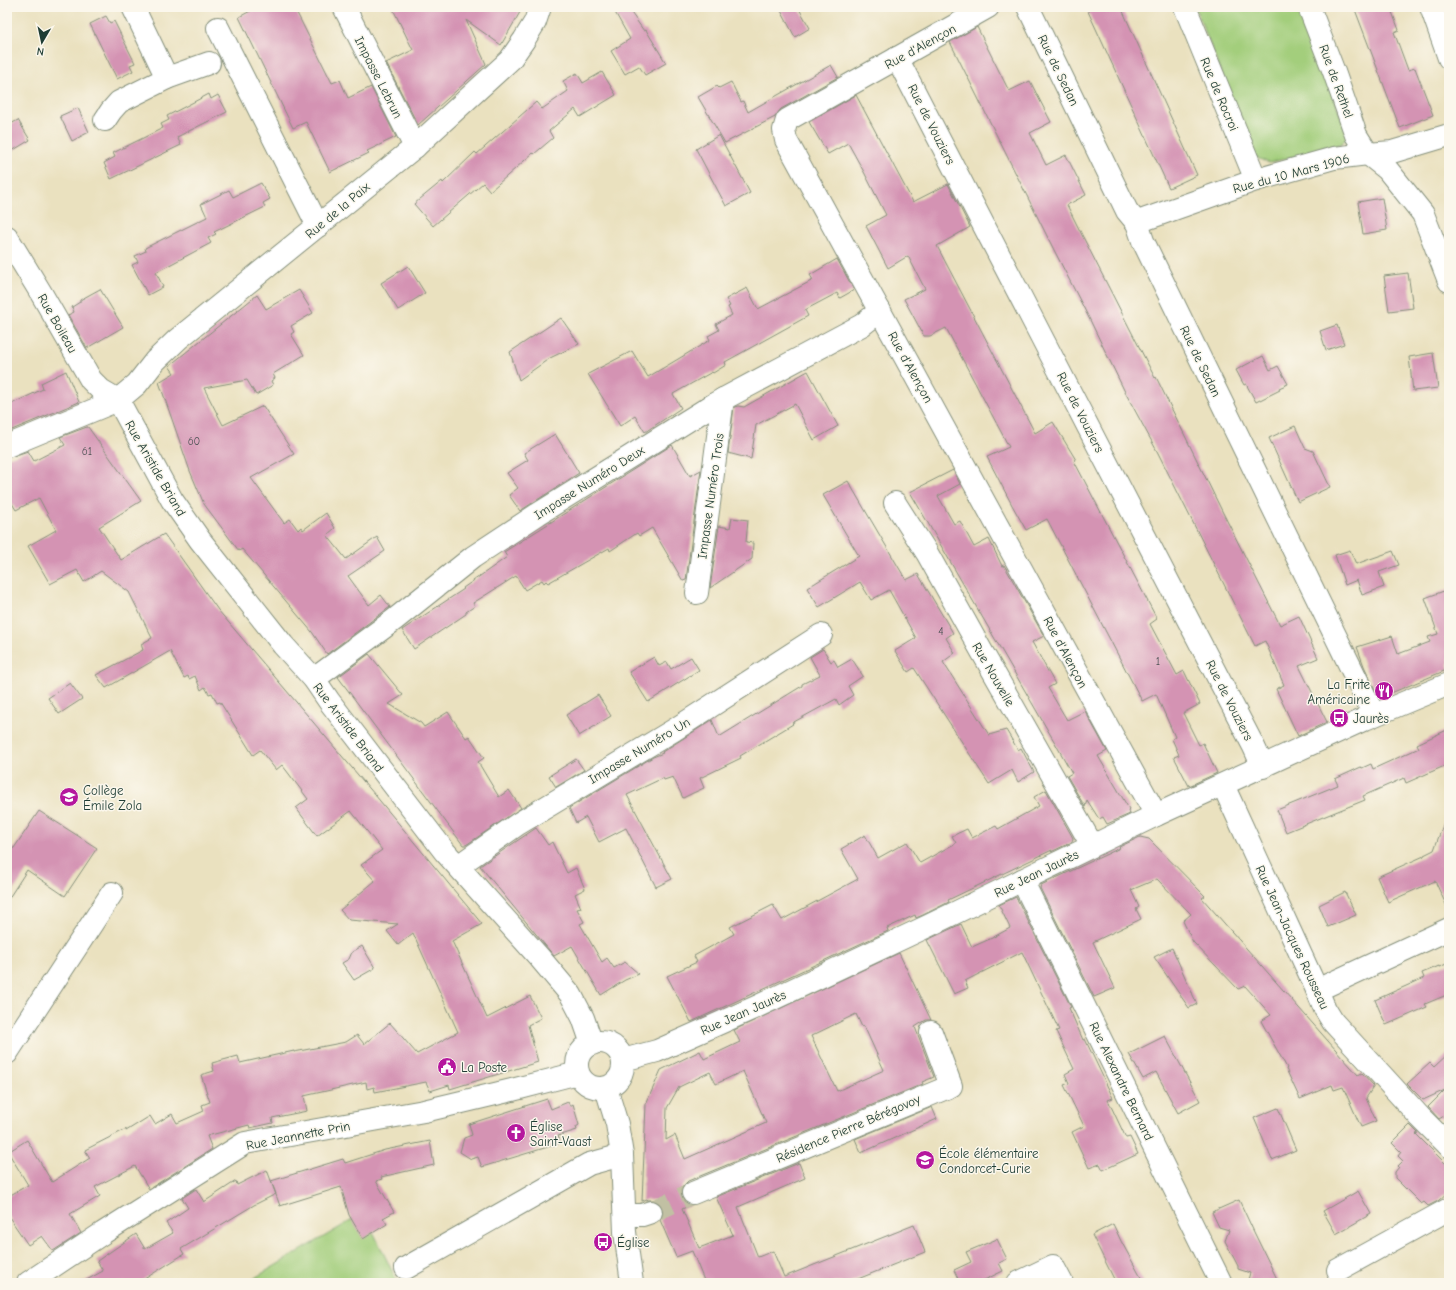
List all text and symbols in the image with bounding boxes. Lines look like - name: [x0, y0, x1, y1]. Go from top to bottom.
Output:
- street label: Rue d'Alençon: [882, 21, 958, 72]
- north arrow: [22, 22, 62, 62]
- street label: Rue de Sedan: [1035, 32, 1082, 108]
- street label: Impasse Lebrun: [351, 34, 406, 121]
- street label: Rue de Rethel: [1316, 42, 1357, 120]
- text: N: [36, 44, 45, 58]
- street label: Rue de Rocroi: [1197, 55, 1242, 133]
- street label: Rue de Vouziers: [905, 81, 958, 167]
- street label: Rue du 10 Mars 1906: [1231, 151, 1351, 196]
- street label: Rue de la Paix: [302, 179, 373, 242]
- street label: Rue Boileau: [35, 291, 81, 356]
- street label: Rue de Sedan: [1177, 323, 1224, 399]
- street label: Rue d'Alençon: [885, 329, 936, 405]
- street label: Rue de Vouziers: [1054, 369, 1107, 455]
- street label: Rue Aristide Briand: [122, 418, 189, 519]
- street label: Impasse Numéro Trois: [694, 432, 727, 560]
- house number: 60: [188, 435, 200, 448]
- street label: Impasse Numéro Deux: [531, 442, 648, 522]
- house number: 61: [82, 445, 92, 458]
- street label: Rue d'Alençon: [1040, 614, 1091, 691]
- house number: 4: [938, 625, 944, 638]
- street label: Rue Nouvelle: [969, 640, 1018, 709]
- house number: 1: [1156, 655, 1160, 668]
- street label: Rue de Vouziers: [1203, 657, 1256, 743]
- place label: La Frite Américaine: [1307, 677, 1370, 707]
- street label: Rue Aristide Briand: [310, 680, 387, 775]
- restaurant icon: La Frite Américaine: [1373, 680, 1395, 702]
- bus stop icon: Jaurès: [1328, 707, 1350, 729]
- place label: Jaurès: [1353, 711, 1389, 726]
- street label: Impasse Numéro Un: [586, 714, 693, 787]
- place label: Collège Émile Zola: [83, 783, 142, 813]
- school or university icon: Collège Émile Zola: [58, 786, 80, 808]
- street label: Rue Jean Jaurès: [992, 847, 1081, 900]
- street label: Rue Jean-Jacques Rousseau: [1253, 863, 1333, 1012]
- street label: Rue Jean Jaurès: [698, 987, 788, 1038]
- street label: Rue Alexandre Bernard: [1086, 1020, 1157, 1143]
- public building icon: La Poste: [436, 1056, 458, 1078]
- place label: La Poste: [461, 1060, 508, 1075]
- street label: Résidence Pierre Bérégovoy: [774, 1091, 923, 1166]
- street label: Rue Jeannette Prin: [245, 1118, 351, 1153]
- place label: Église Saint-Vaast: [530, 1118, 592, 1149]
- church icon: Église Saint-Vaast: [505, 1122, 527, 1144]
- place label: École élémentaire Condorcet-Curie: [939, 1145, 1039, 1176]
- school or university icon: École élémentaire Condorcet-Curie: [914, 1149, 936, 1171]
- bus stop icon: Église: [592, 1231, 614, 1253]
- place label: Église: [617, 1234, 650, 1250]

